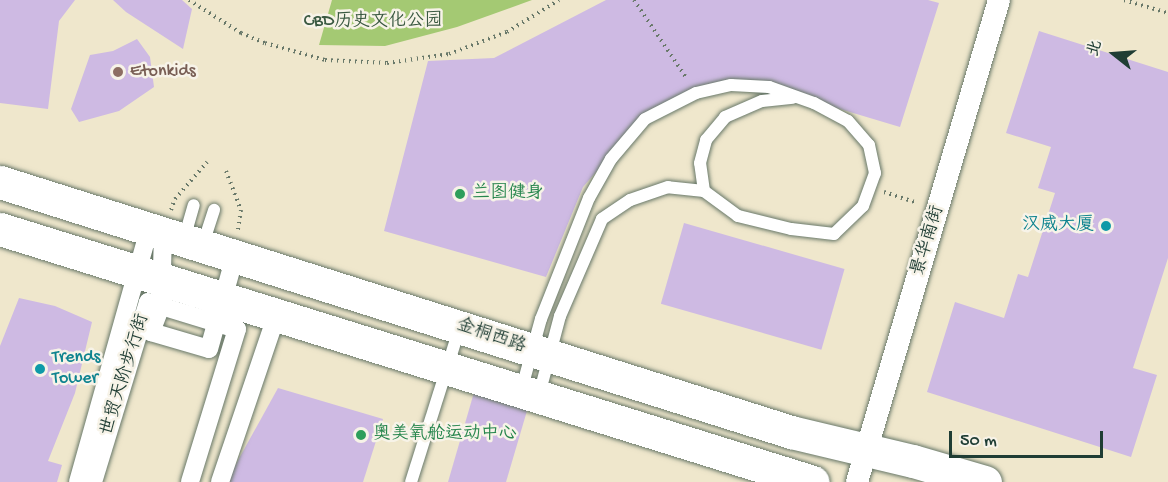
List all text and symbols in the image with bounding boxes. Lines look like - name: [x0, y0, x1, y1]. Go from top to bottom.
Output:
- park label: CBD历史文化公园: [304, 11, 442, 33]
- north arrow: [1084, 24, 1144, 84]
- text: 北: [1085, 38, 1108, 59]
- place label: Etonkids: [130, 61, 196, 83]
- marker: Etonkids: [111, 65, 125, 79]
- place label: 兰图健身: [472, 183, 544, 205]
- marker: 兰图健身: [453, 187, 467, 201]
- street label: 景华南街: [908, 203, 950, 279]
- place label: 汉威大厦: [1022, 215, 1094, 237]
- marker: 汉威大厦: [1099, 219, 1113, 233]
- street label: 世贸天阶步行街: [97, 312, 155, 438]
- street label: 金桐西路: [453, 315, 529, 359]
- place label: Trends Tower: [52, 348, 100, 391]
- marker: Trends Tower: [33, 362, 47, 376]
- scale bar: [952, 419, 1106, 457]
- place label: 奥美氧舱运动中心: [373, 424, 517, 446]
- marker: 奥美氧舱运动中心: [354, 428, 368, 442]
- text: 50 m: [960, 431, 997, 452]

